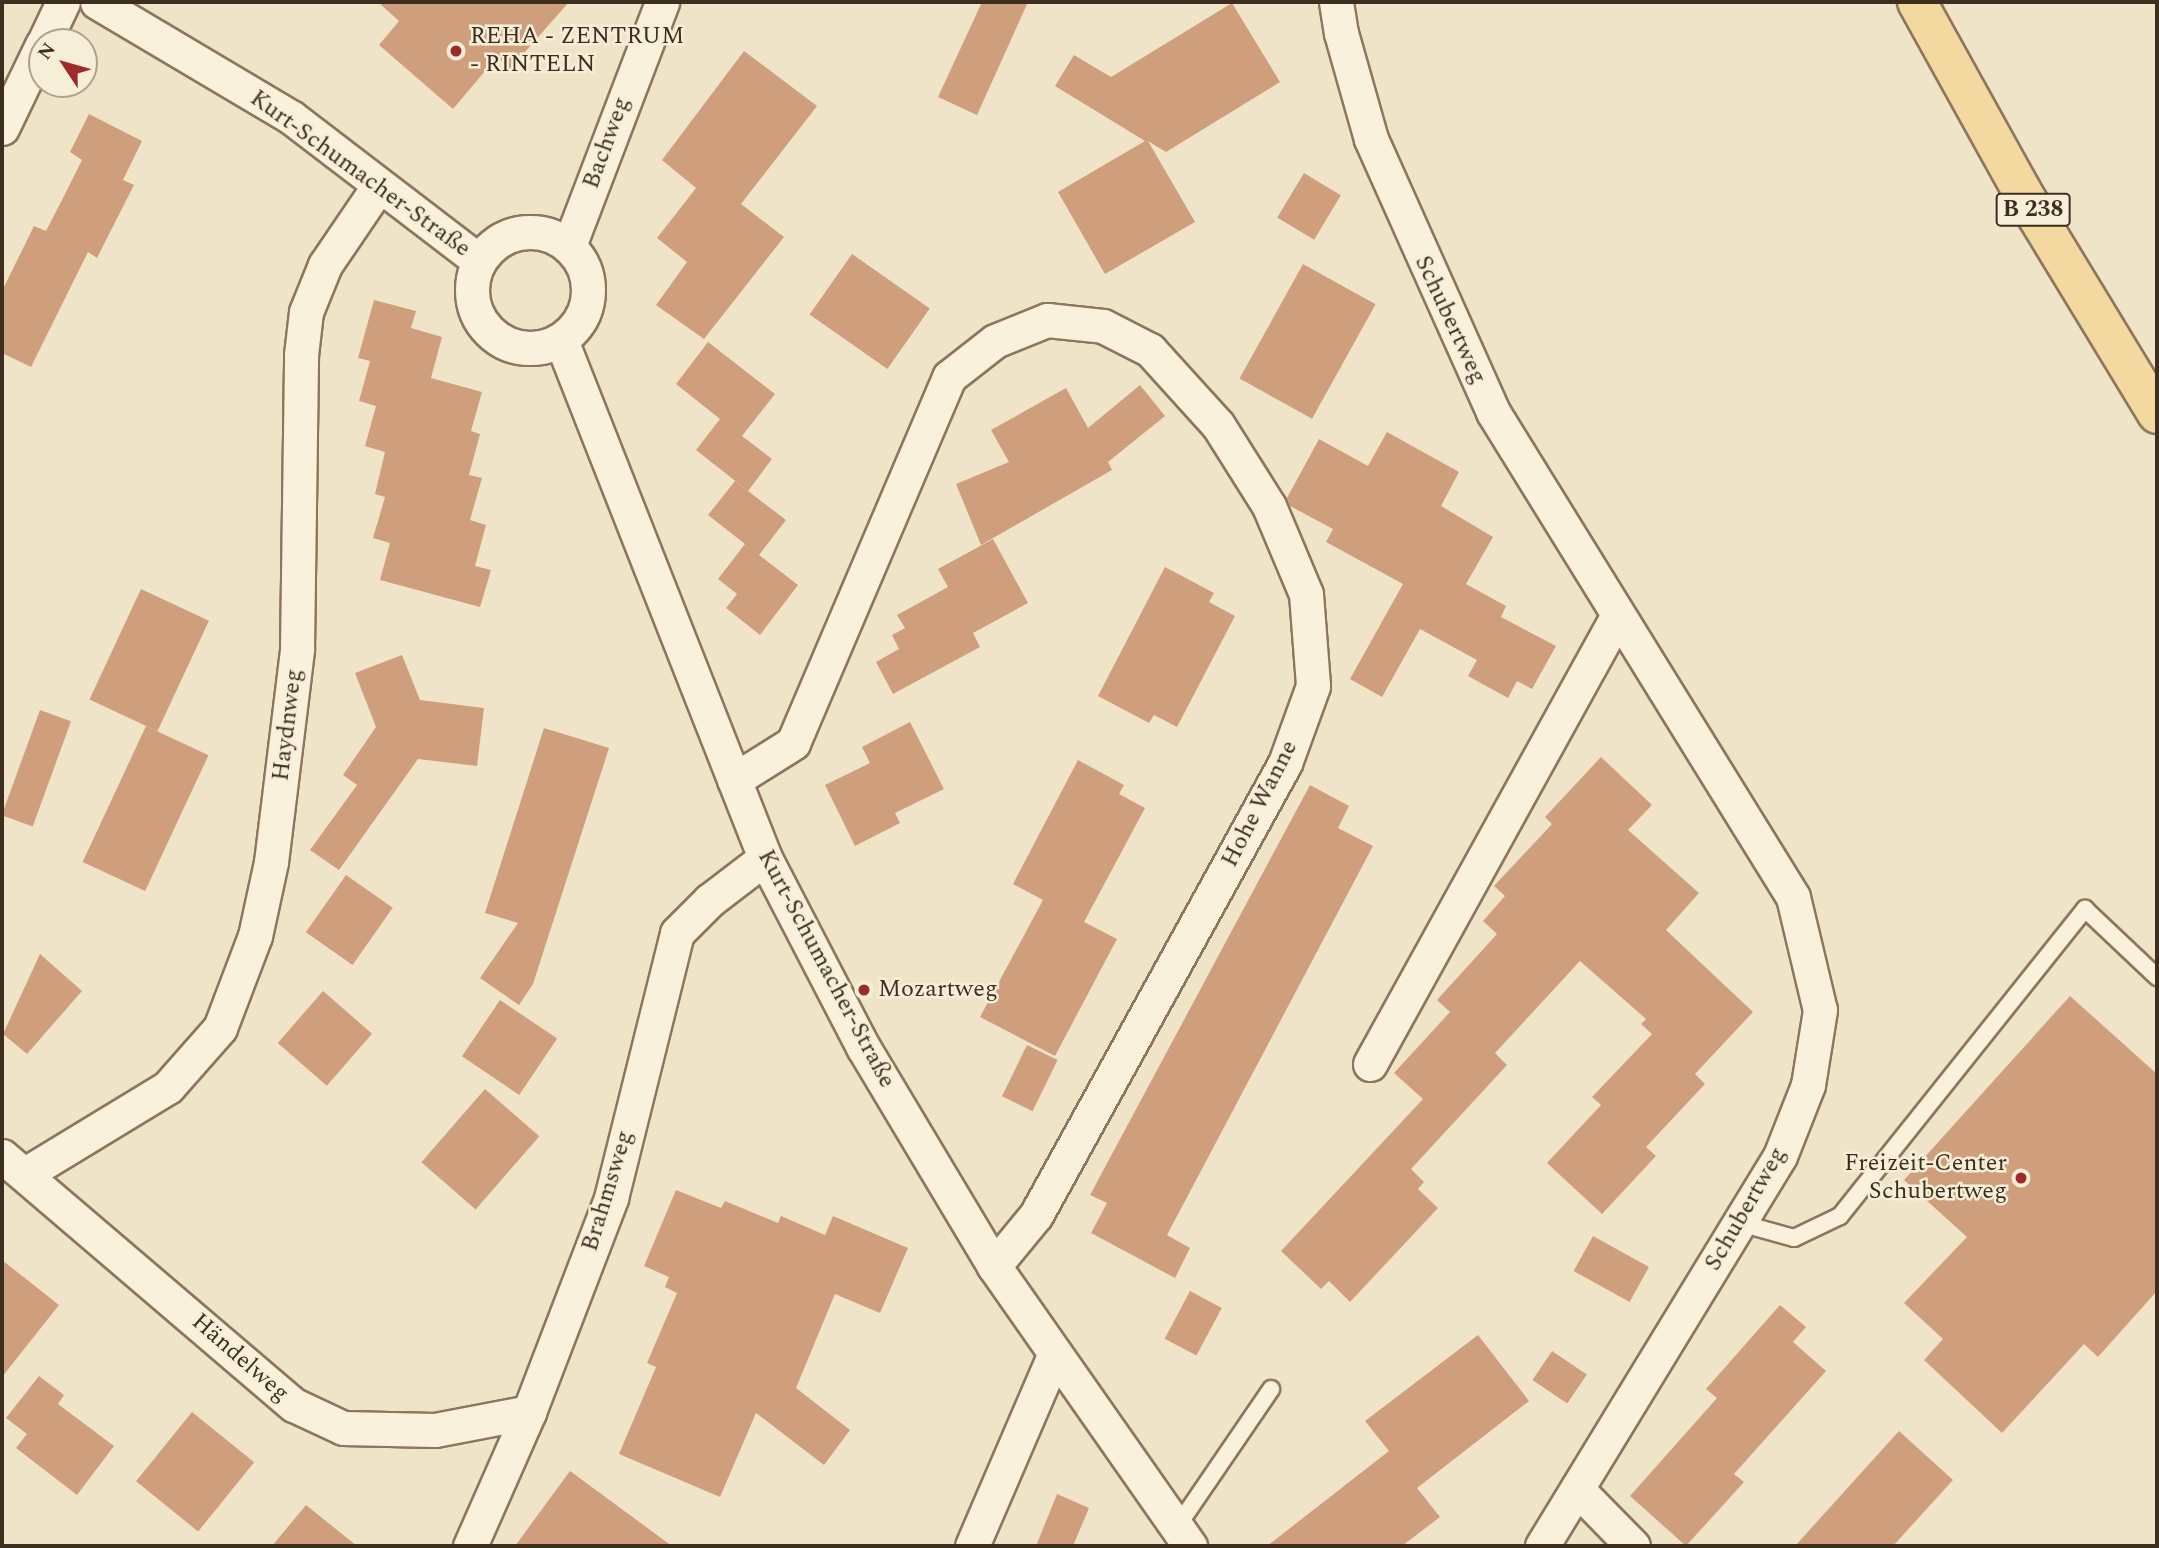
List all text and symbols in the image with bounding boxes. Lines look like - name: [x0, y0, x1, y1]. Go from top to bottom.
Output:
- place label: REHA - ZENTRUM - RINTELN: [470, 23, 684, 79]
- north arrow: [28, 28, 98, 98]
- text: N: [31, 37, 64, 66]
- marker: REHA - ZENTRUM - RINTELN: [448, 43, 464, 59]
- street label: Kurt-Schumacher-Straße: [244, 84, 476, 264]
- street label: Bachweg: [577, 93, 637, 193]
- road number: B 238: [1994, 190, 2072, 230]
- street label: Schubertweg: [1408, 251, 1492, 389]
- street label: Haydnweg: [267, 667, 309, 783]
- street label: Hohe Wanne: [1216, 736, 1304, 872]
- street label: Kurt-Schumacher-Straße: [751, 845, 901, 1093]
- place label: Mozartweg: [878, 976, 998, 1004]
- marker: Mozartweg: [856, 982, 872, 998]
- street label: Brahmsweg: [576, 1127, 640, 1255]
- street label: Schubertweg: [1699, 1142, 1793, 1276]
- place label: Freizeit-Center Schubertweg: [1844, 1150, 2007, 1206]
- marker: Freizeit-Center Schubertweg: [2013, 1170, 2029, 1186]
- street label: Händelweg: [185, 1308, 295, 1408]

